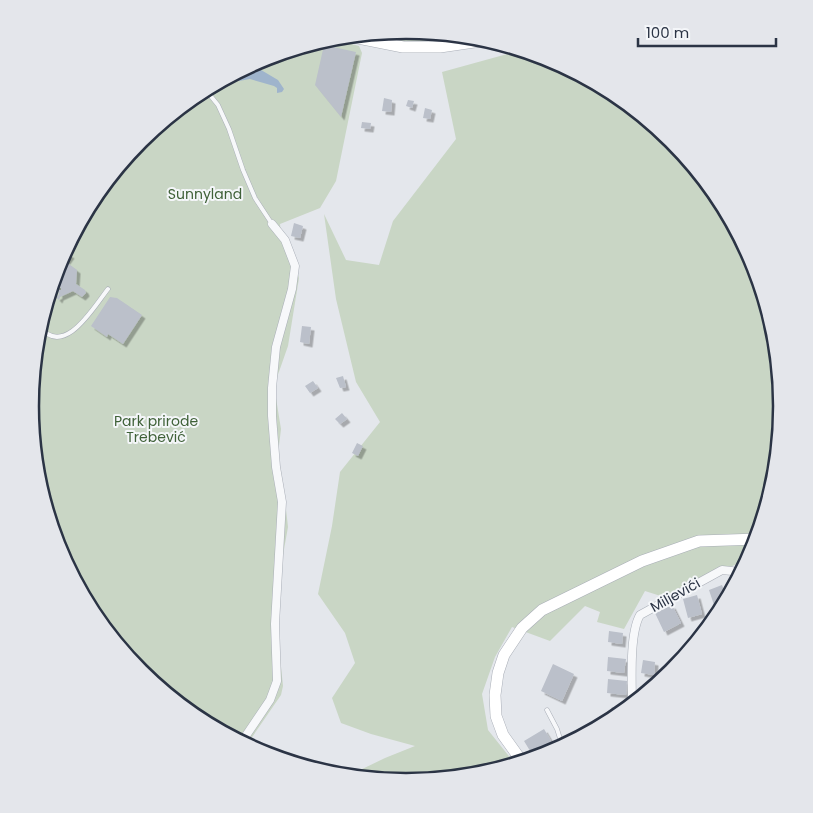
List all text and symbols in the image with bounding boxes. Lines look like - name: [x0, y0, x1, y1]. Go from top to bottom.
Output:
- scale bar: [638, 15, 776, 47]
- text: 100 m: [646, 22, 689, 43]
- park label: Sunnyland: [168, 184, 242, 204]
- park label: Park prirode Trebević: [114, 411, 198, 447]
- street label: Miljevići: [646, 573, 704, 617]

